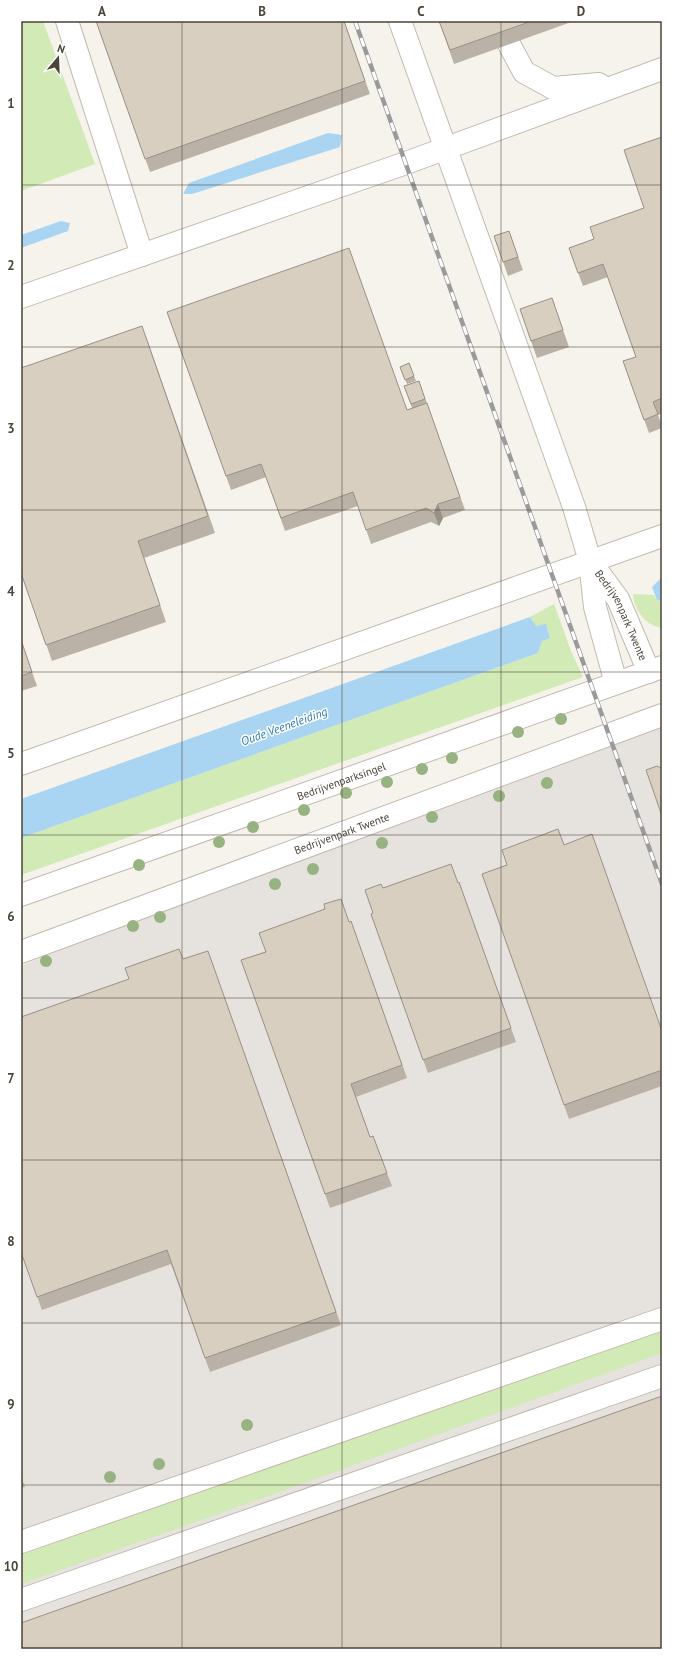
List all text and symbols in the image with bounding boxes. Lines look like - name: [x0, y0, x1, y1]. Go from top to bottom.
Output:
- text: A: [98, 3, 106, 20]
- text: B: [258, 3, 266, 20]
- text: C: [417, 3, 425, 20]
- text: D: [577, 3, 585, 20]
- north arrow: [38, 38, 78, 78]
- text: N: [56, 41, 67, 56]
- text: 1: [7, 95, 15, 112]
- text: 2: [7, 257, 15, 274]
- text: 3: [7, 420, 15, 437]
- street label: Bedrijvenpark Twente: [592, 567, 650, 663]
- text: 4: [7, 583, 15, 600]
- water label: Oude Veeneleiding: [239, 703, 329, 749]
- text: 5: [7, 745, 15, 762]
- street label: Bedrijvenparksingel: [295, 759, 388, 803]
- street label: Bedrijvenpark Twente: [292, 809, 392, 857]
- text: 6: [7, 908, 15, 925]
- text: 7: [7, 1070, 15, 1087]
- text: 8: [7, 1233, 15, 1250]
- text: 9: [7, 1396, 15, 1413]
- text: 10: [4, 1558, 18, 1575]

